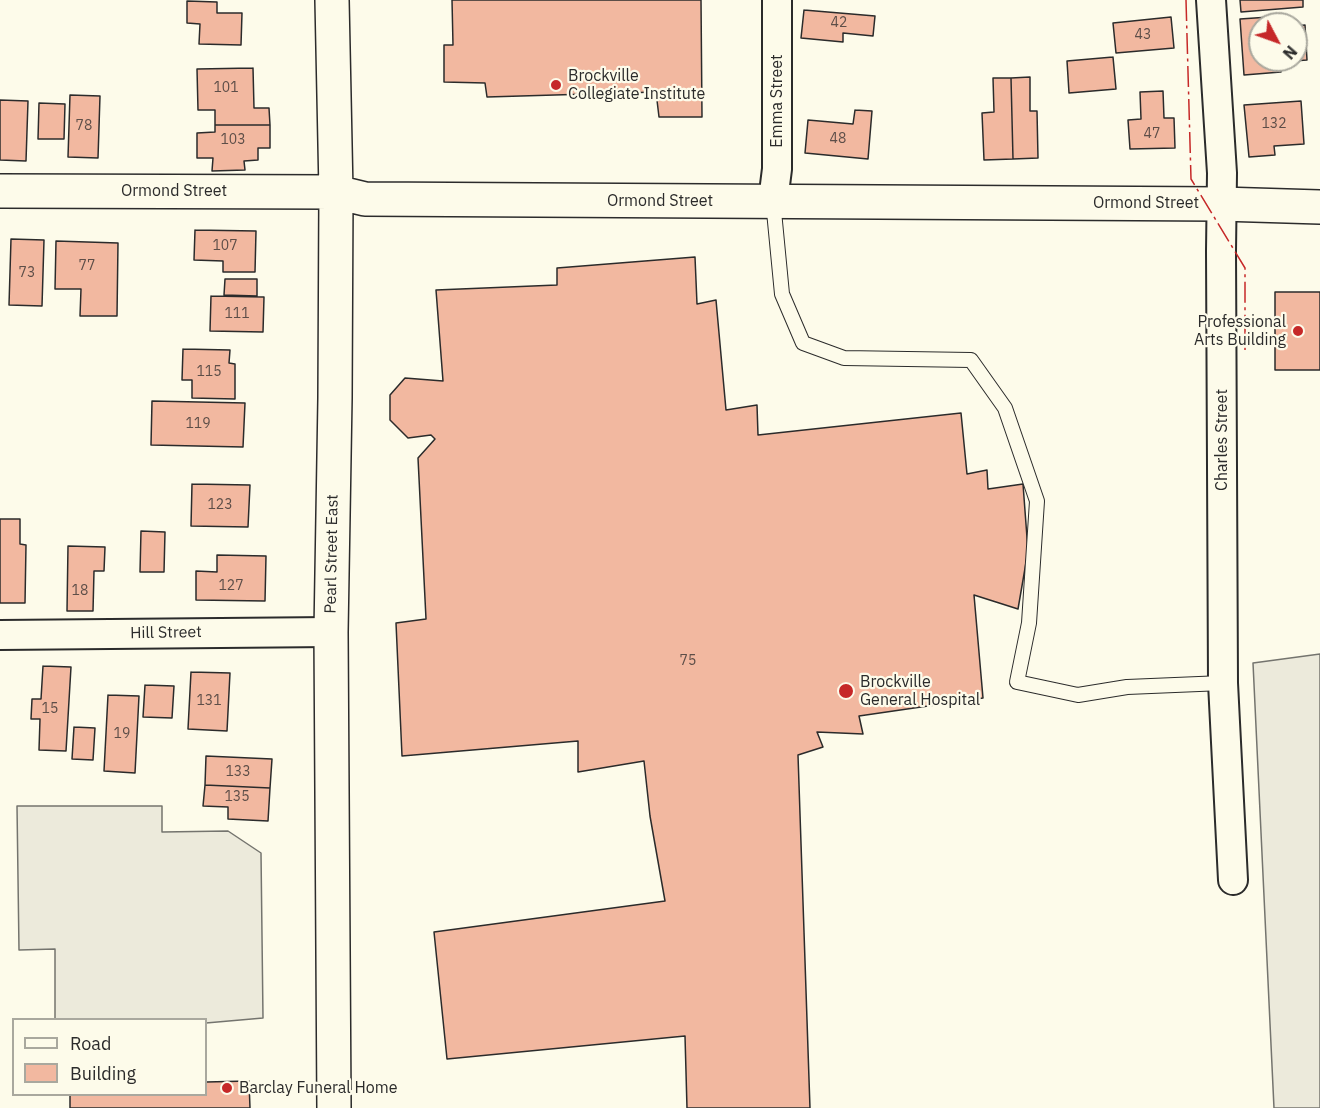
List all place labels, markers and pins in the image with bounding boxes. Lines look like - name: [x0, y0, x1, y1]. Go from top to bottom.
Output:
- place label: Brockville Collegiate Institute: [568, 66, 705, 104]
- marker: Brockville Collegiate Institute: [549, 78, 563, 92]
- place label: Professional Arts Building: [1194, 312, 1286, 350]
- marker: Professional Arts Building: [1291, 324, 1305, 338]
- place label: Brockville General Hospital: [860, 672, 980, 710]
- marker: Brockville General Hospital: [837, 682, 855, 700]
- place label: Barclay Funeral Home: [239, 1078, 397, 1098]
- marker: Barclay Funeral Home: [220, 1081, 234, 1095]

